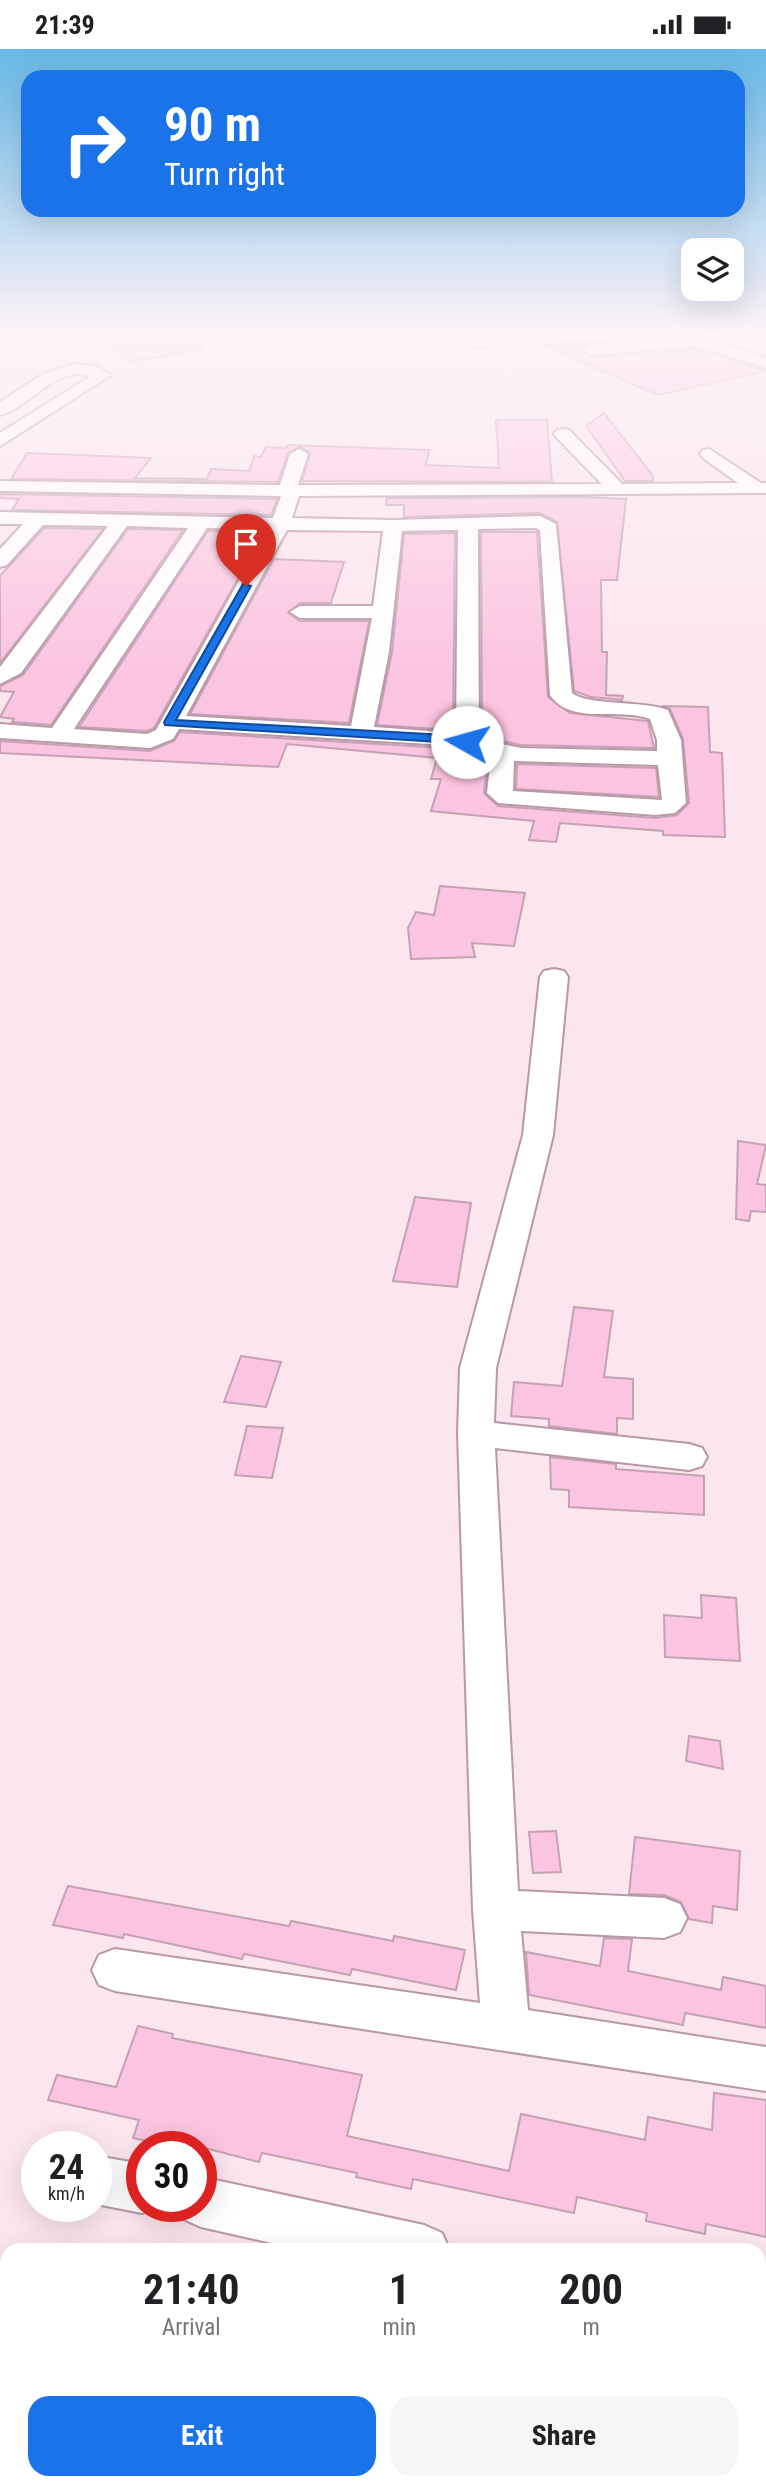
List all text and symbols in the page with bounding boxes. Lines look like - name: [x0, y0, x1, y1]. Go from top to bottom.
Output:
- text: 21:39: [35, 10, 95, 40]
- text: 90 m: [164, 96, 261, 153]
- icon: right: [49, 98, 140, 189]
- text: Turn right: [164, 155, 285, 193]
- map controls: [681, 238, 744, 301]
- button: layers: [681, 238, 744, 301]
- pin: [216, 514, 276, 586]
- icon: arrive: [227, 525, 265, 563]
- position arrow: [430, 705, 504, 779]
- speed limit sign: 30: [126, 2131, 217, 2222]
- text: 24: [49, 2147, 84, 2188]
- text: km/h: [48, 2183, 85, 2204]
- text: 21:40: [143, 2265, 239, 2314]
- text: 1: [389, 2265, 410, 2314]
- text: 200: [559, 2265, 623, 2314]
- text: Arrival: [162, 2314, 220, 2341]
- text: min: [382, 2314, 416, 2341]
- text: m: [582, 2314, 600, 2341]
- button: Exit: [28, 2396, 376, 2476]
- button: Share: [390, 2396, 738, 2476]

